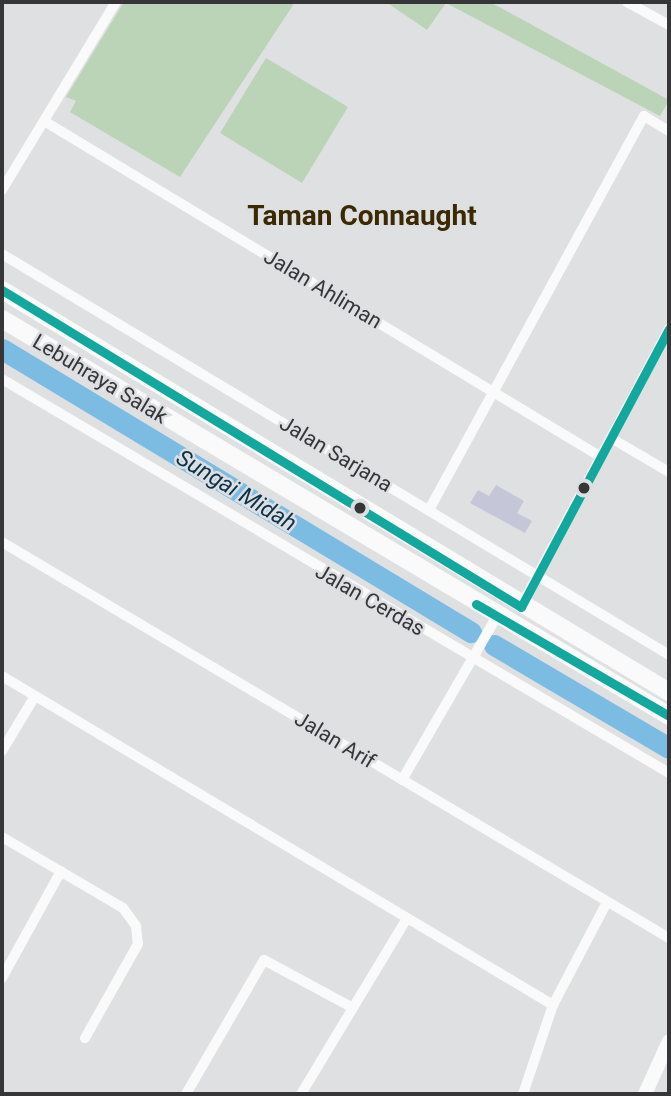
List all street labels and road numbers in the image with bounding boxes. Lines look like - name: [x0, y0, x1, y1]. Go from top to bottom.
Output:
- street label: Jalan Ahliman: [259, 244, 387, 334]
- street label: Lebuhraya Salak: [28, 329, 172, 429]
- street label: Jalan Sarjana: [275, 411, 397, 497]
- street label: Jalan Cerdas: [311, 559, 429, 641]
- street label: Jalan Arif: [290, 706, 380, 774]

